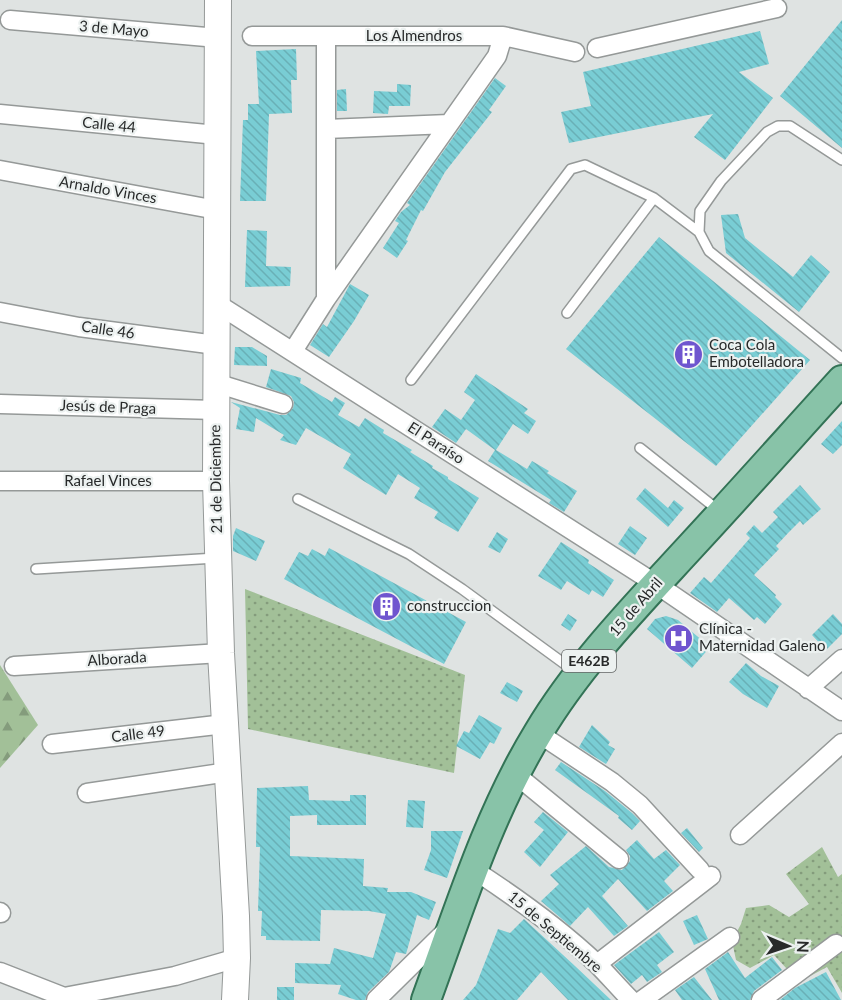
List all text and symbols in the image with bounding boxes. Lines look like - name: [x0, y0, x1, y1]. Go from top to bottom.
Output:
- street label: 3 de Mayo: [79, 16, 150, 40]
- street label: Los Almendros: [366, 26, 462, 44]
- street label: Calle 44: [81, 112, 137, 136]
- street label: Arnaldo Vinces: [58, 172, 158, 206]
- street label: Calle 46: [80, 316, 136, 342]
- place label: Coca Cola Embotelladora: [709, 335, 804, 370]
- building icon: Coca Cola Embotelladora: [672, 338, 704, 370]
- street label: Jesús de Praga: [60, 395, 156, 417]
- street label: El Paraíso: [405, 417, 468, 467]
- street label: 21 de Diciembre: [205, 424, 225, 534]
- street label: Rafael Vinces: [64, 471, 152, 489]
- street label: 15 de Abril: [605, 573, 666, 639]
- building icon: construccion: [370, 590, 402, 622]
- place label: construccion: [407, 596, 491, 614]
- place label: Clínica - Maternidad Galeno: [699, 619, 826, 654]
- hospital icon: Clínica - Maternidad Galeno: [662, 622, 694, 654]
- street label: Alborada: [87, 647, 147, 669]
- road number: E462B: [562, 650, 616, 672]
- street label: Calle 49: [110, 721, 166, 745]
- street label: 15 de Septiembre: [505, 887, 606, 976]
- north arrow: [758, 916, 818, 976]
- text: N: [794, 940, 813, 953]

